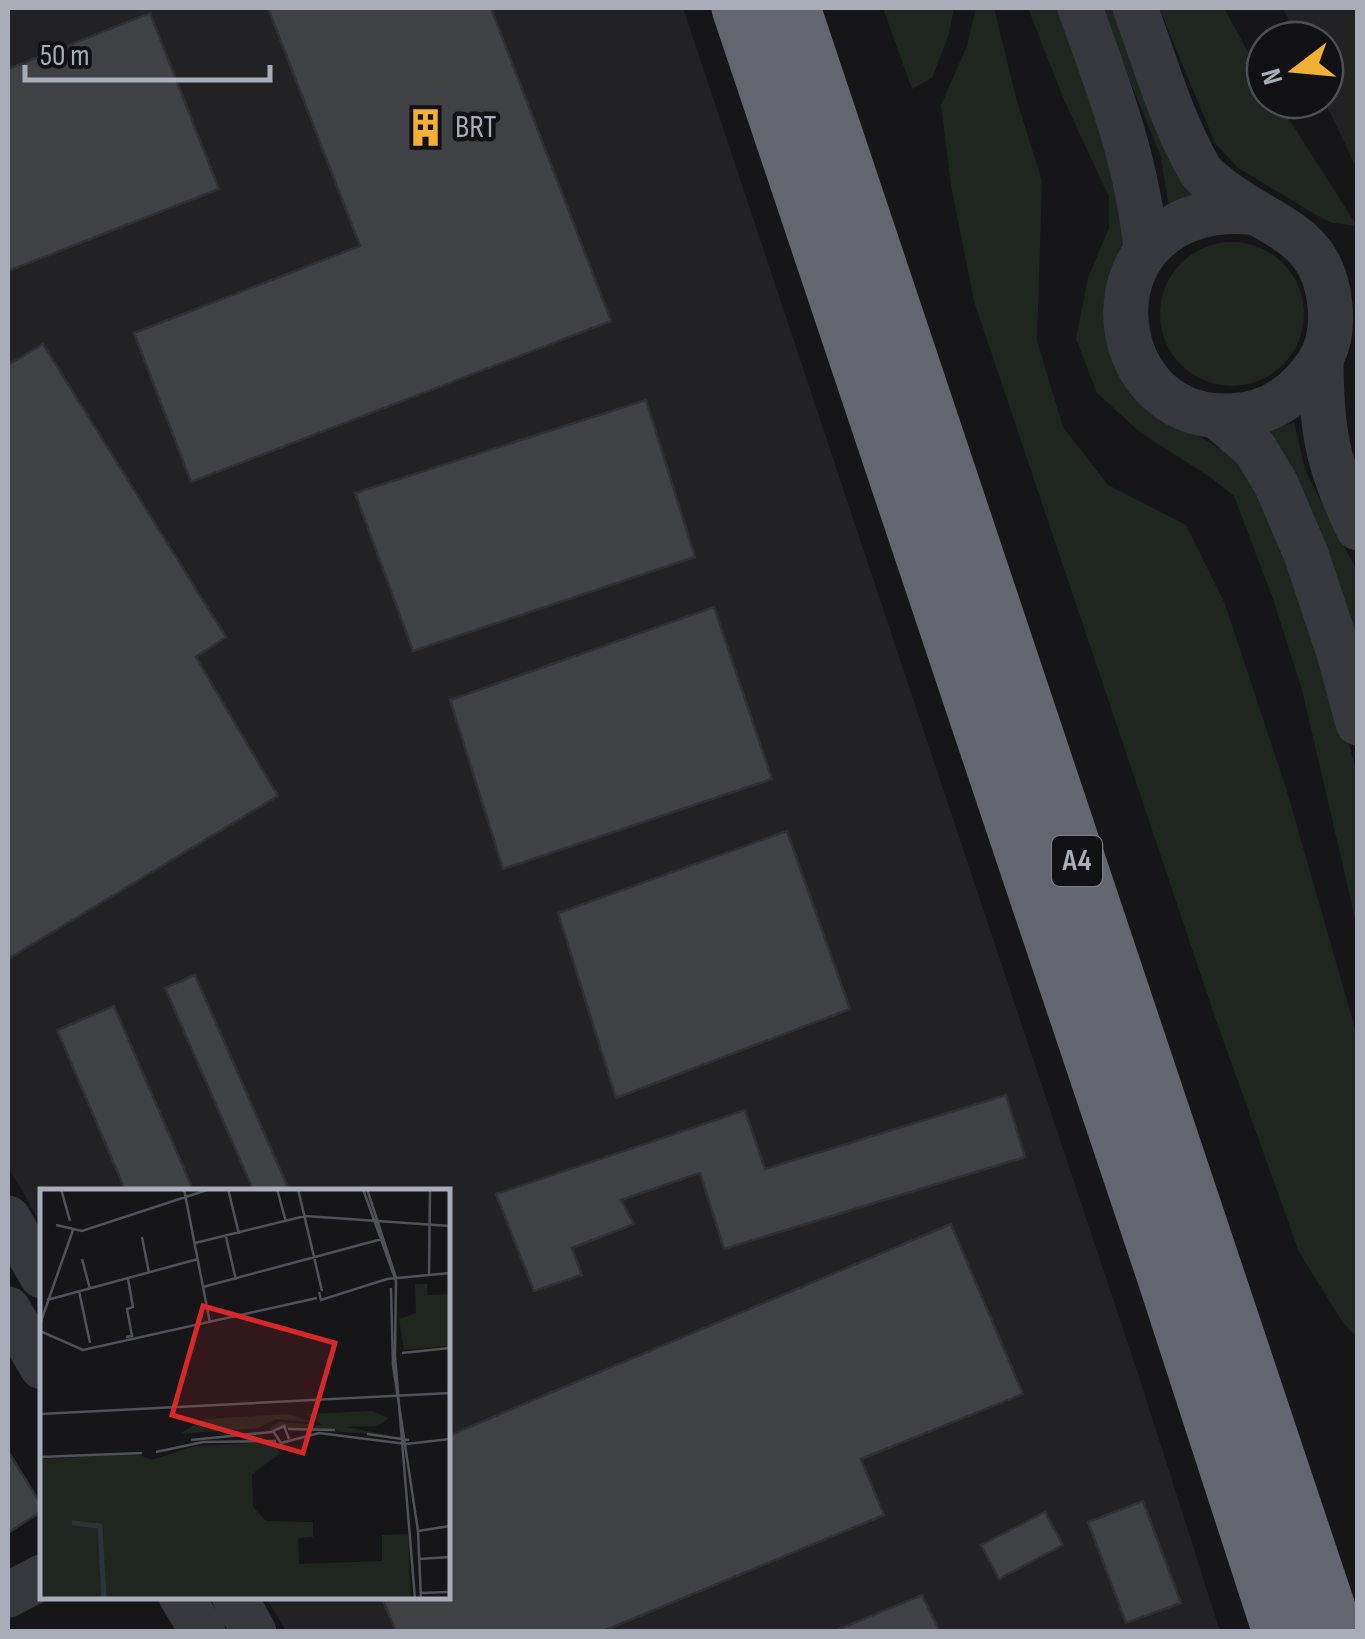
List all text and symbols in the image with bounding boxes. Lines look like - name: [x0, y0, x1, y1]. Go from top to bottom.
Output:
- scale bar: [25, 20, 270, 82]
- north arrow: [1245, 20, 1345, 120]
- text: 50 m: [40, 38, 89, 74]
- text: N: [1254, 65, 1290, 88]
- building icon: BRT: [404, 106, 446, 148]
- place label: BRT: [455, 108, 497, 147]
- road number: A4: [1052, 836, 1102, 886]
- inset map: [40, 1189, 450, 1599]

